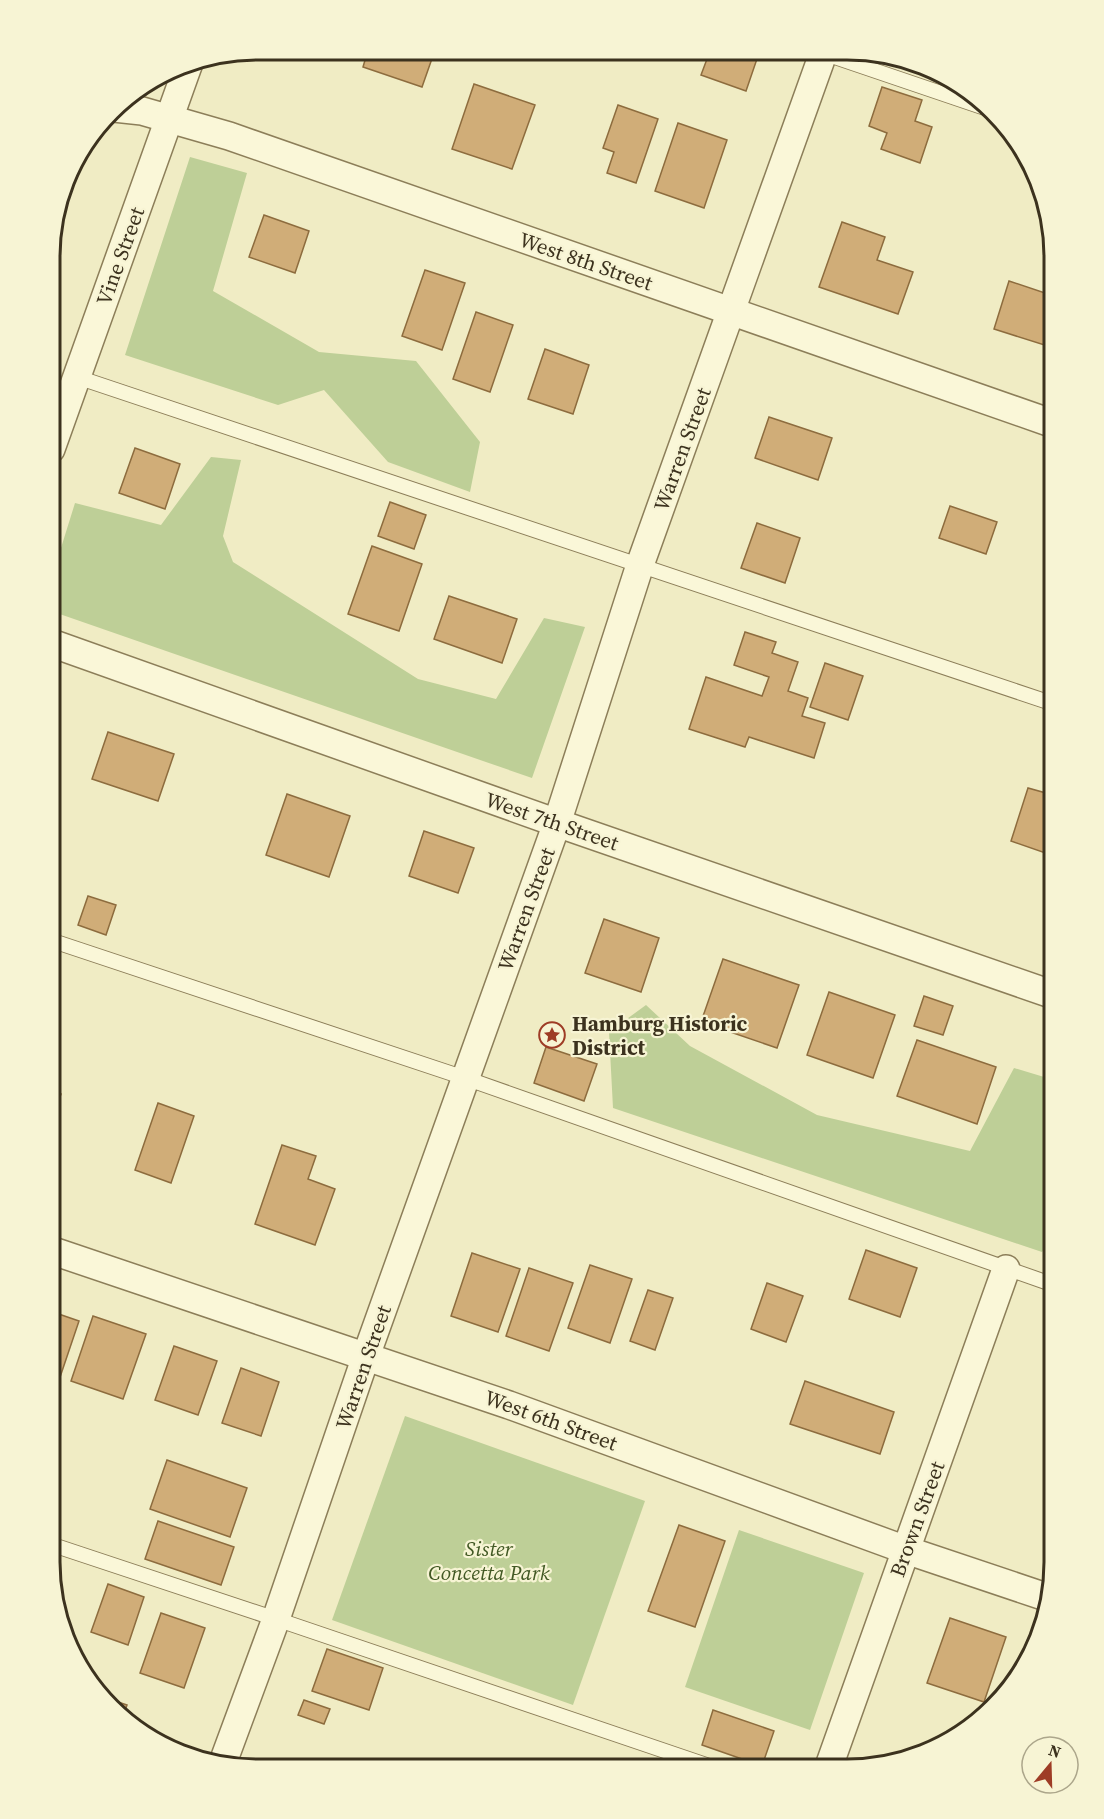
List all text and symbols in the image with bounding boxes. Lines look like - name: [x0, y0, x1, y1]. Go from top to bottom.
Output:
- street label: Vine Street: [89, 203, 151, 309]
- street label: West 8th Street: [515, 225, 657, 297]
- street label: Warren Street: [646, 383, 718, 515]
- street label: West 7th Street: [481, 785, 623, 857]
- street label: Warren Street: [490, 843, 562, 975]
- place label: Hamburg Historic District: [572, 1009, 748, 1062]
- place icon: Hamburg Historic District: [537, 1020, 567, 1050]
- street label: Warren Street: [328, 1301, 398, 1433]
- street label: West 6th Street: [481, 1383, 622, 1458]
- street label: Brown Street: [883, 1457, 951, 1581]
- park label: Sister Concetta Park: [428, 1534, 550, 1587]
- north arrow: [1020, 1735, 1080, 1795]
- text: N: [1046, 1739, 1064, 1763]

